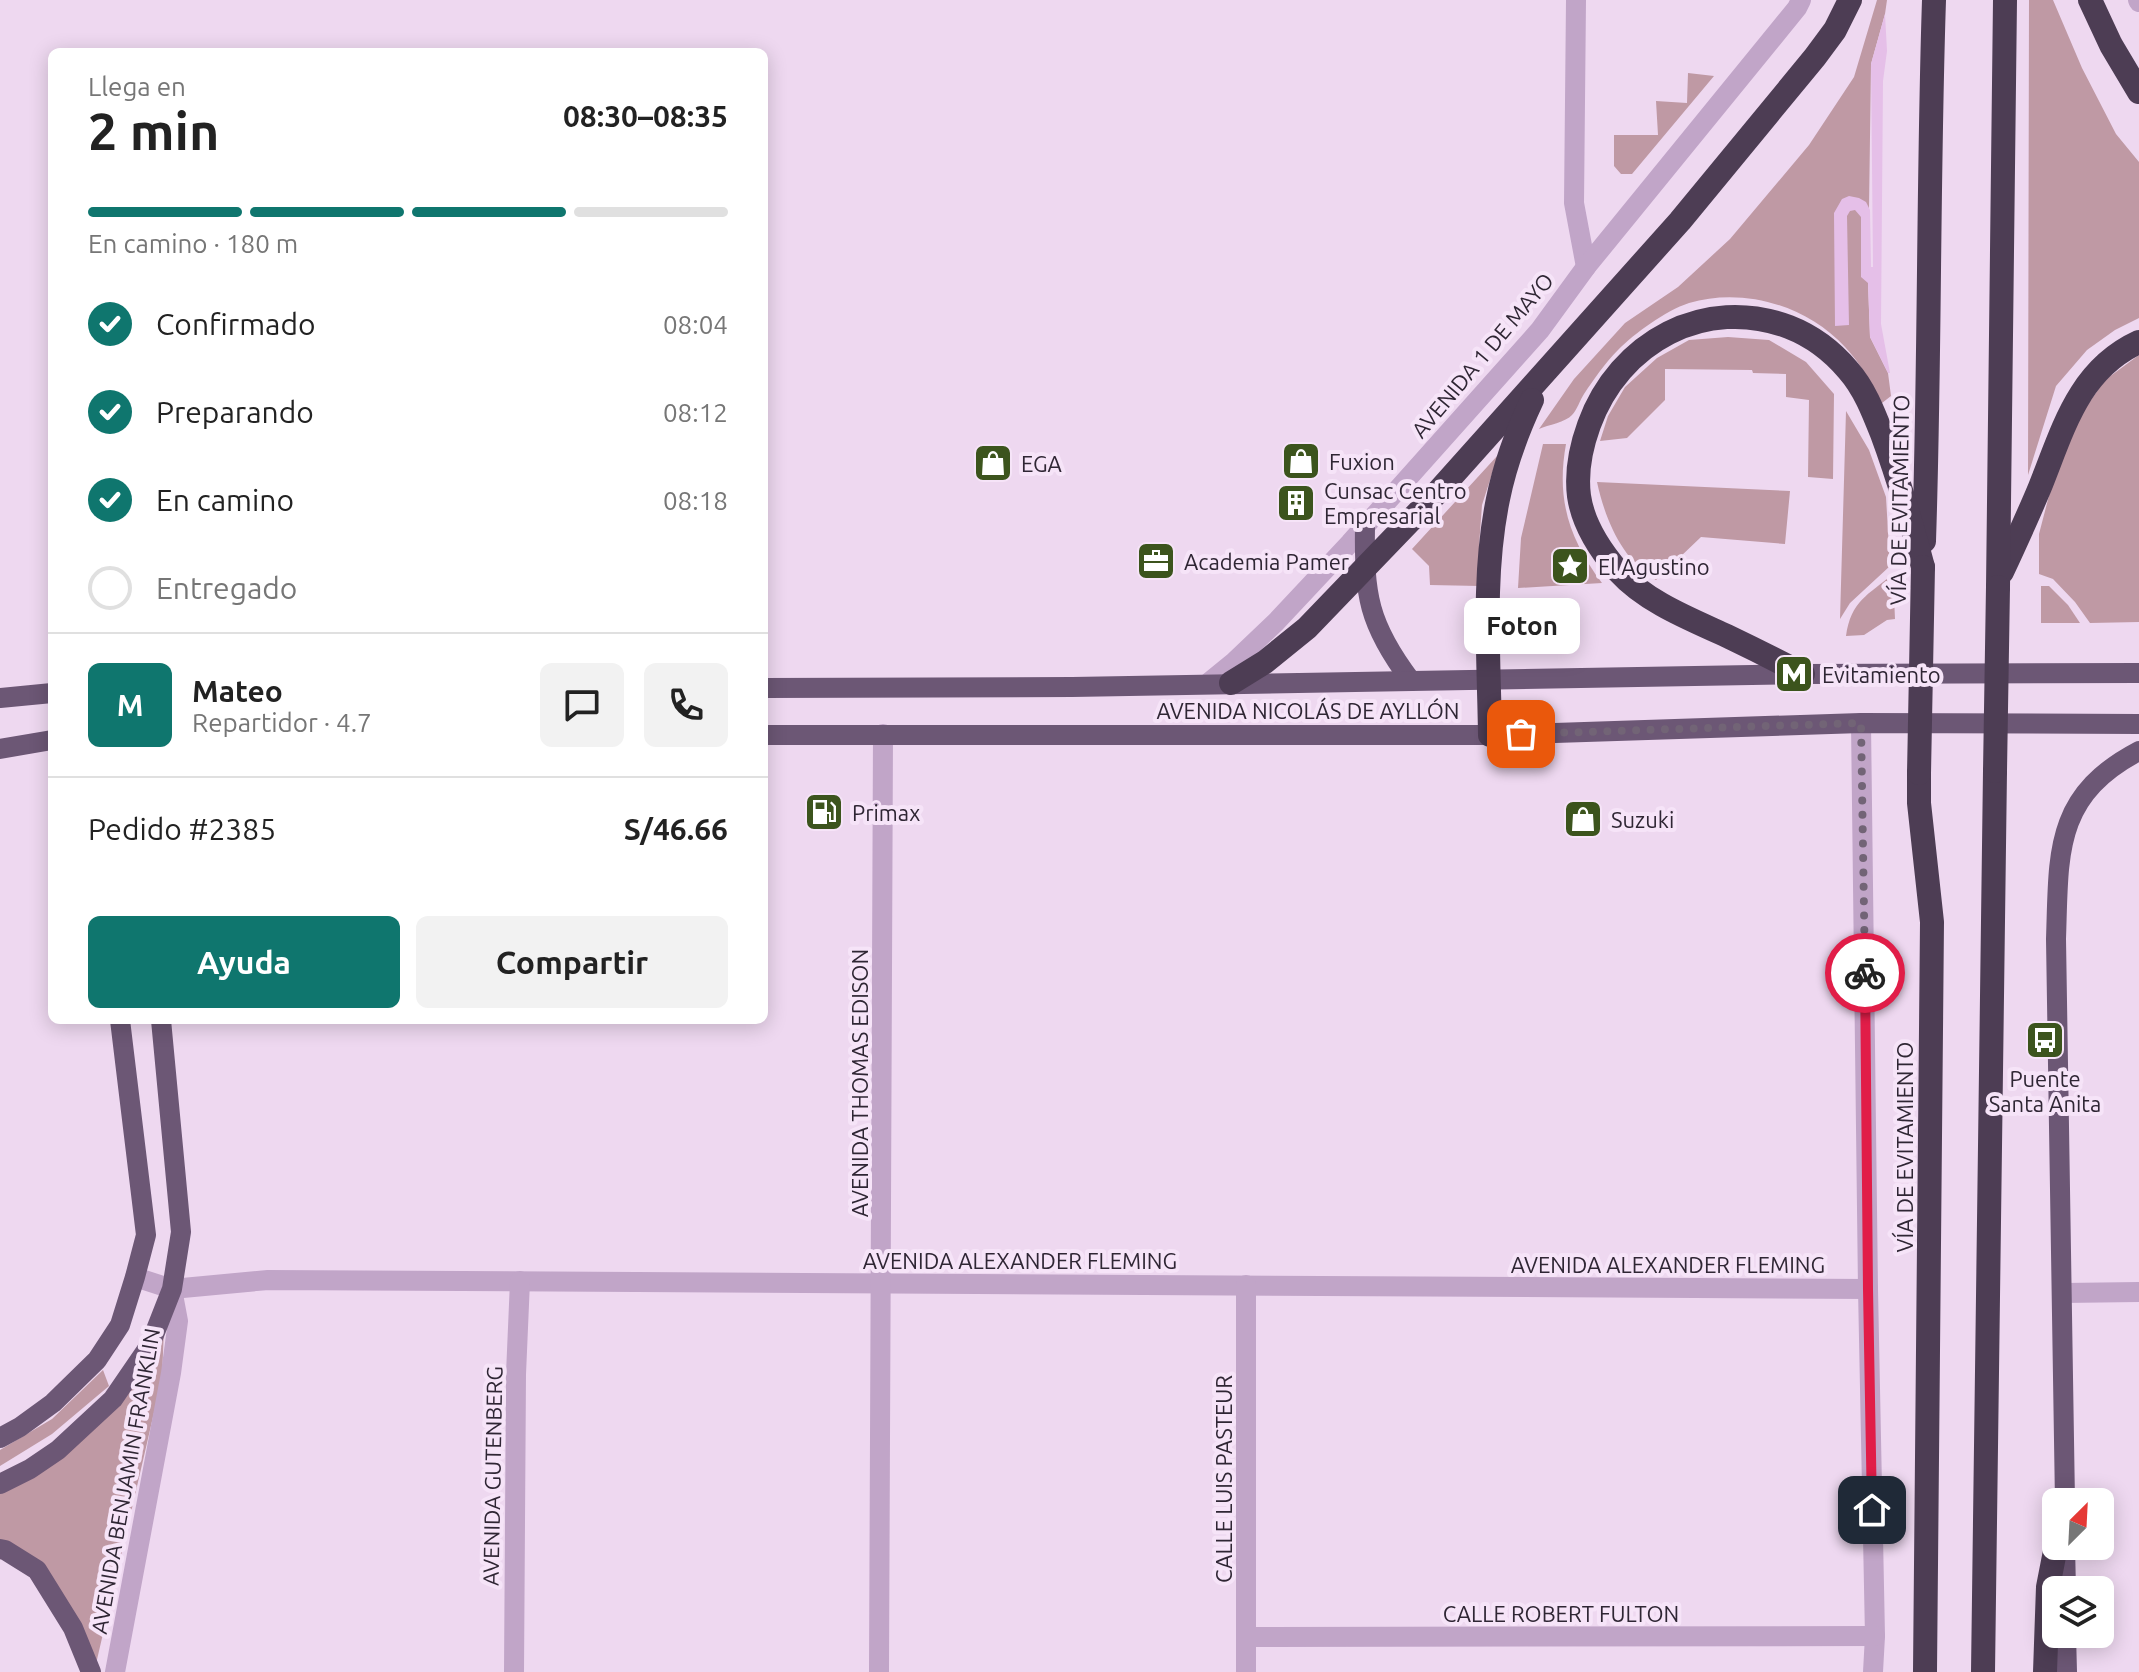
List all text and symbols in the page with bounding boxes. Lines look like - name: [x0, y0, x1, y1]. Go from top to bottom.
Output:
- text: Llega en: [88, 72, 186, 101]
- text: 08:30–08:35: [563, 99, 728, 133]
- text: 2 min: [88, 102, 219, 160]
- text: En camino · 180 m: [88, 229, 298, 258]
- street label: AVENIDA 1 DE MAYO: [1406, 268, 1558, 442]
- icon: check: [88, 302, 132, 346]
- text: Confirmado: [156, 307, 316, 341]
- text: 08:04: [663, 310, 728, 339]
- icon: check: [88, 390, 132, 434]
- street label: VÍA DE EVITAMIENTO: [1884, 394, 1913, 606]
- text: Preparando: [156, 395, 314, 429]
- text: 08:12: [663, 398, 728, 427]
- shop icon: Fuxion: [1280, 440, 1322, 482]
- shop icon: EGA: [972, 442, 1014, 484]
- place label: Fuxion: [1329, 449, 1395, 474]
- place label: EGA: [1021, 451, 1063, 476]
- icon: check: [88, 478, 132, 522]
- place label: Cunsac Centro Empresarial: [1324, 478, 1467, 528]
- building icon: Cunsac Centro Empresarial: [1275, 482, 1317, 524]
- text: En camino: [156, 483, 294, 517]
- text: 08:18: [663, 486, 728, 515]
- office icon: Academia Pamer: [1135, 540, 1177, 582]
- place icon: El Agustino: [1549, 545, 1591, 587]
- place label: Academia Pamer: [1184, 549, 1350, 574]
- place label: El Agustino: [1598, 554, 1710, 579]
- text: Entregado: [156, 571, 297, 605]
- callout: Foton: [1463, 598, 1579, 654]
- text: Foton: [1486, 611, 1558, 640]
- metro station icon: Evitamiento: [1773, 653, 1815, 695]
- place label: Evitamiento: [1822, 662, 1941, 687]
- button: chat: [540, 663, 624, 747]
- button: phone: [644, 663, 728, 747]
- text: Mateo: [192, 674, 283, 708]
- text: M: [117, 688, 143, 722]
- street label: AVENIDA NICOLÁS DE AYLLÓN: [1156, 697, 1460, 723]
- pin: [1487, 700, 1555, 768]
- text: Repartidor · 4.7: [192, 708, 372, 737]
- icon: bag: [1499, 712, 1543, 756]
- fuel station icon: Primax: [803, 791, 845, 833]
- shop icon: Suzuki: [1562, 798, 1604, 840]
- place label: Primax: [852, 800, 920, 825]
- place label: Suzuki: [1611, 807, 1674, 832]
- text: Pedido #2385: [88, 812, 276, 846]
- text: S/46.66: [624, 812, 728, 846]
- button: Ayuda: [88, 916, 400, 1008]
- button: Compartir: [416, 916, 728, 1008]
- courier: [1825, 933, 1905, 1013]
- street label: AVENIDA THOMAS EDISON: [847, 949, 872, 1217]
- icon: bike: [1843, 951, 1887, 995]
- bus stop icon: Puente Santa Anita: [2024, 1019, 2066, 1061]
- street label: VÍA DE EVITAMIENTO: [1891, 1042, 1917, 1252]
- place label: Puente Santa Anita: [1989, 1066, 2101, 1116]
- street label: AVENIDA ALEXANDER FLEMING: [863, 1248, 1177, 1273]
- street label: AVENIDA ALEXANDER FLEMING: [1511, 1252, 1825, 1277]
- street label: AVENIDA BENJAMIN FRANKLIN: [86, 1326, 164, 1636]
- street label: AVENIDA GUTENBERG: [478, 1366, 506, 1586]
- street label: CALLE LUIS PASTEUR: [1211, 1375, 1236, 1583]
- pin: [1838, 1476, 1906, 1544]
- icon: home: [1850, 1488, 1894, 1532]
- north arrow: [2042, 1488, 2114, 1560]
- map controls: [2042, 1488, 2114, 1648]
- button: layers: [2042, 1576, 2114, 1648]
- street label: CALLE ROBERT FULTON: [1443, 1601, 1679, 1626]

